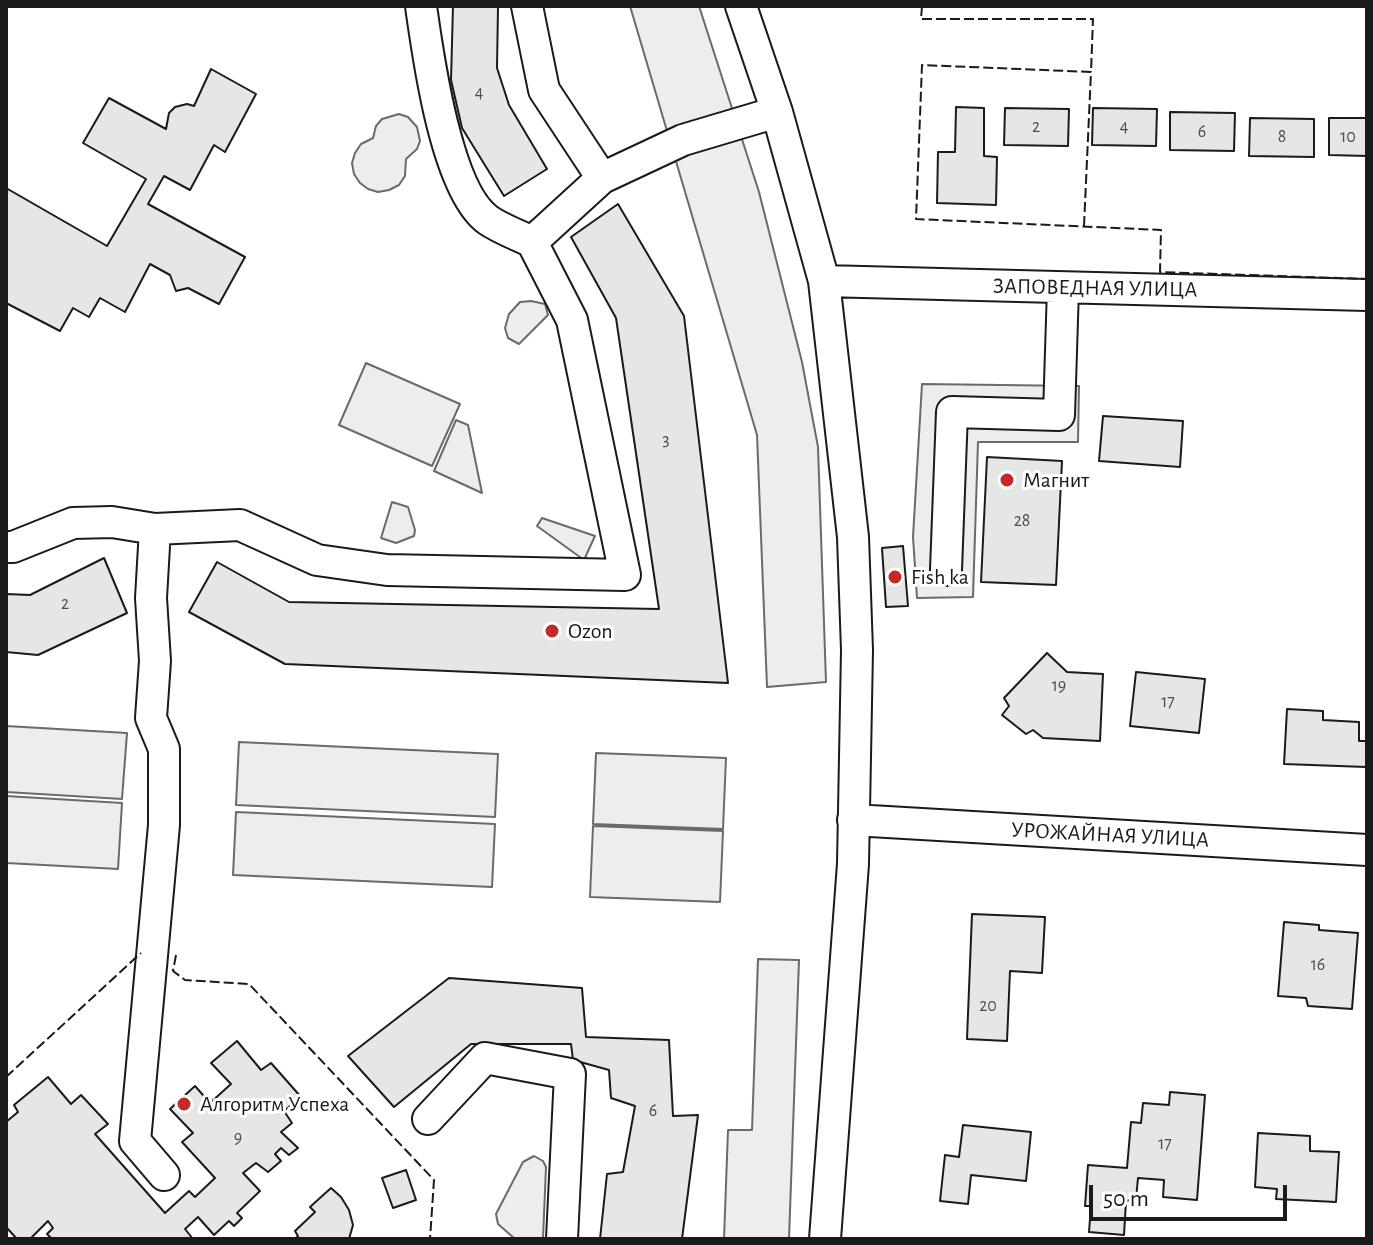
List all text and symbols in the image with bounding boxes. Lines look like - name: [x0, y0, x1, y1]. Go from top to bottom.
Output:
- house number: 4: [475, 82, 483, 104]
- house number: 2: [1032, 116, 1040, 138]
- house number: 4: [1120, 116, 1128, 138]
- house number: 6: [1198, 121, 1206, 143]
- house number: 8: [1278, 126, 1286, 148]
- house number: 10: [1340, 126, 1356, 148]
- street label: ЗАПОВЕДНАЯ УЛИЦА: [993, 273, 1197, 303]
- house number: 3: [662, 429, 670, 451]
- place label: Магнит: [1023, 467, 1089, 493]
- marker: Магнит: [998, 471, 1016, 489]
- house number: 28: [1014, 510, 1030, 532]
- place label: Fish ka: [911, 564, 969, 590]
- marker: Fish ka: [886, 568, 904, 586]
- house number: 2: [61, 593, 69, 615]
- place label: Ozon: [568, 618, 613, 644]
- marker: Ozon: [543, 622, 561, 640]
- house number: 19: [1052, 675, 1066, 697]
- house number: 17: [1161, 691, 1175, 713]
- street label: УРОЖАЙНАЯ УЛИЦА: [1010, 817, 1210, 853]
- house number: 16: [1311, 954, 1325, 976]
- house number: 20: [979, 995, 997, 1017]
- place label: Алгоритм Успеха: [200, 1091, 349, 1117]
- marker: Алгоритм Успеха: [175, 1095, 193, 1113]
- house number: 6: [649, 1100, 657, 1122]
- house number: 9: [234, 1127, 242, 1149]
- house number: 17: [1158, 1133, 1172, 1155]
- scale bar: [1093, 1169, 1291, 1219]
- text: 50 m: [1103, 1187, 1149, 1211]

